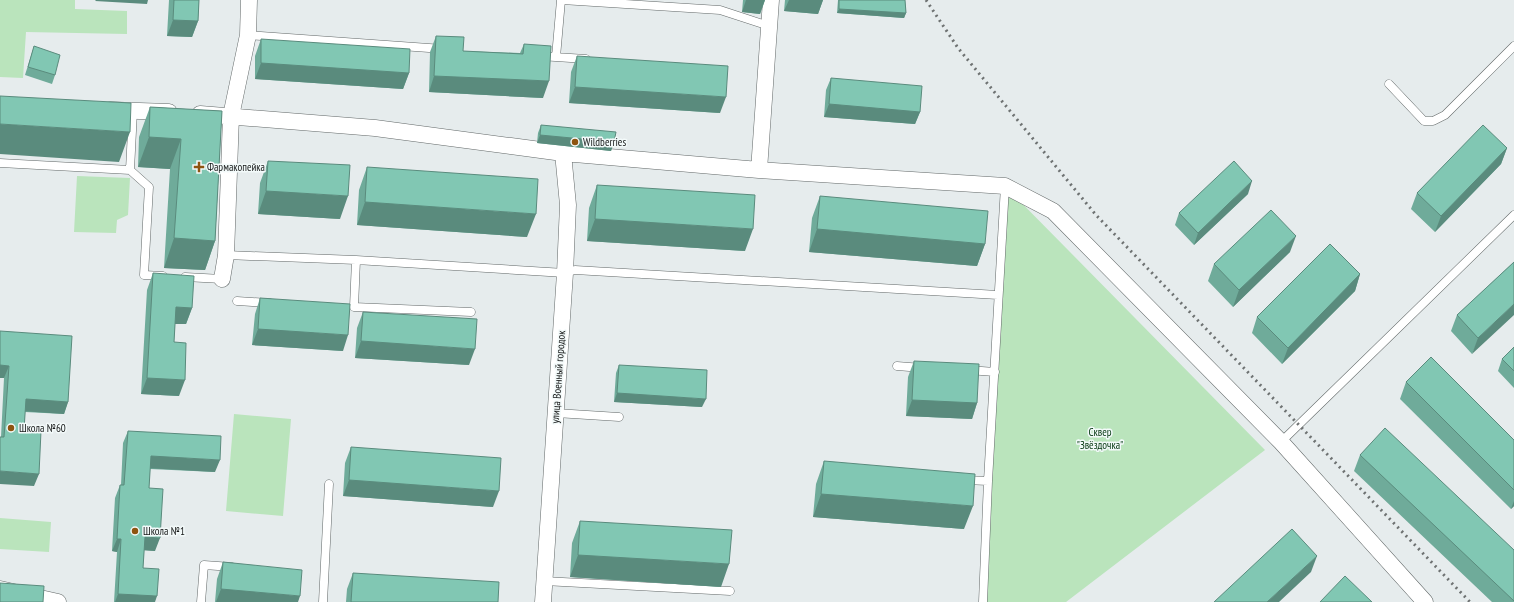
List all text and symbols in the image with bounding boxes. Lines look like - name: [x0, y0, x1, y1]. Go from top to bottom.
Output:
- place label: Wildberries: [583, 135, 626, 149]
- marker: Wildberries: [570, 137, 580, 147]
- place label: Фармакопейка: [207, 160, 265, 174]
- marker: Фармакопейка: [194, 162, 204, 172]
- street label: улица Военный городок: [548, 329, 568, 424]
- place label: Школа №60: [19, 421, 66, 435]
- marker: Школа №60: [6, 423, 16, 433]
- park label: Сквер "Звёздочка": [1077, 425, 1123, 452]
- place label: Школа №1: [143, 524, 185, 538]
- marker: Школа №1: [130, 526, 140, 536]

